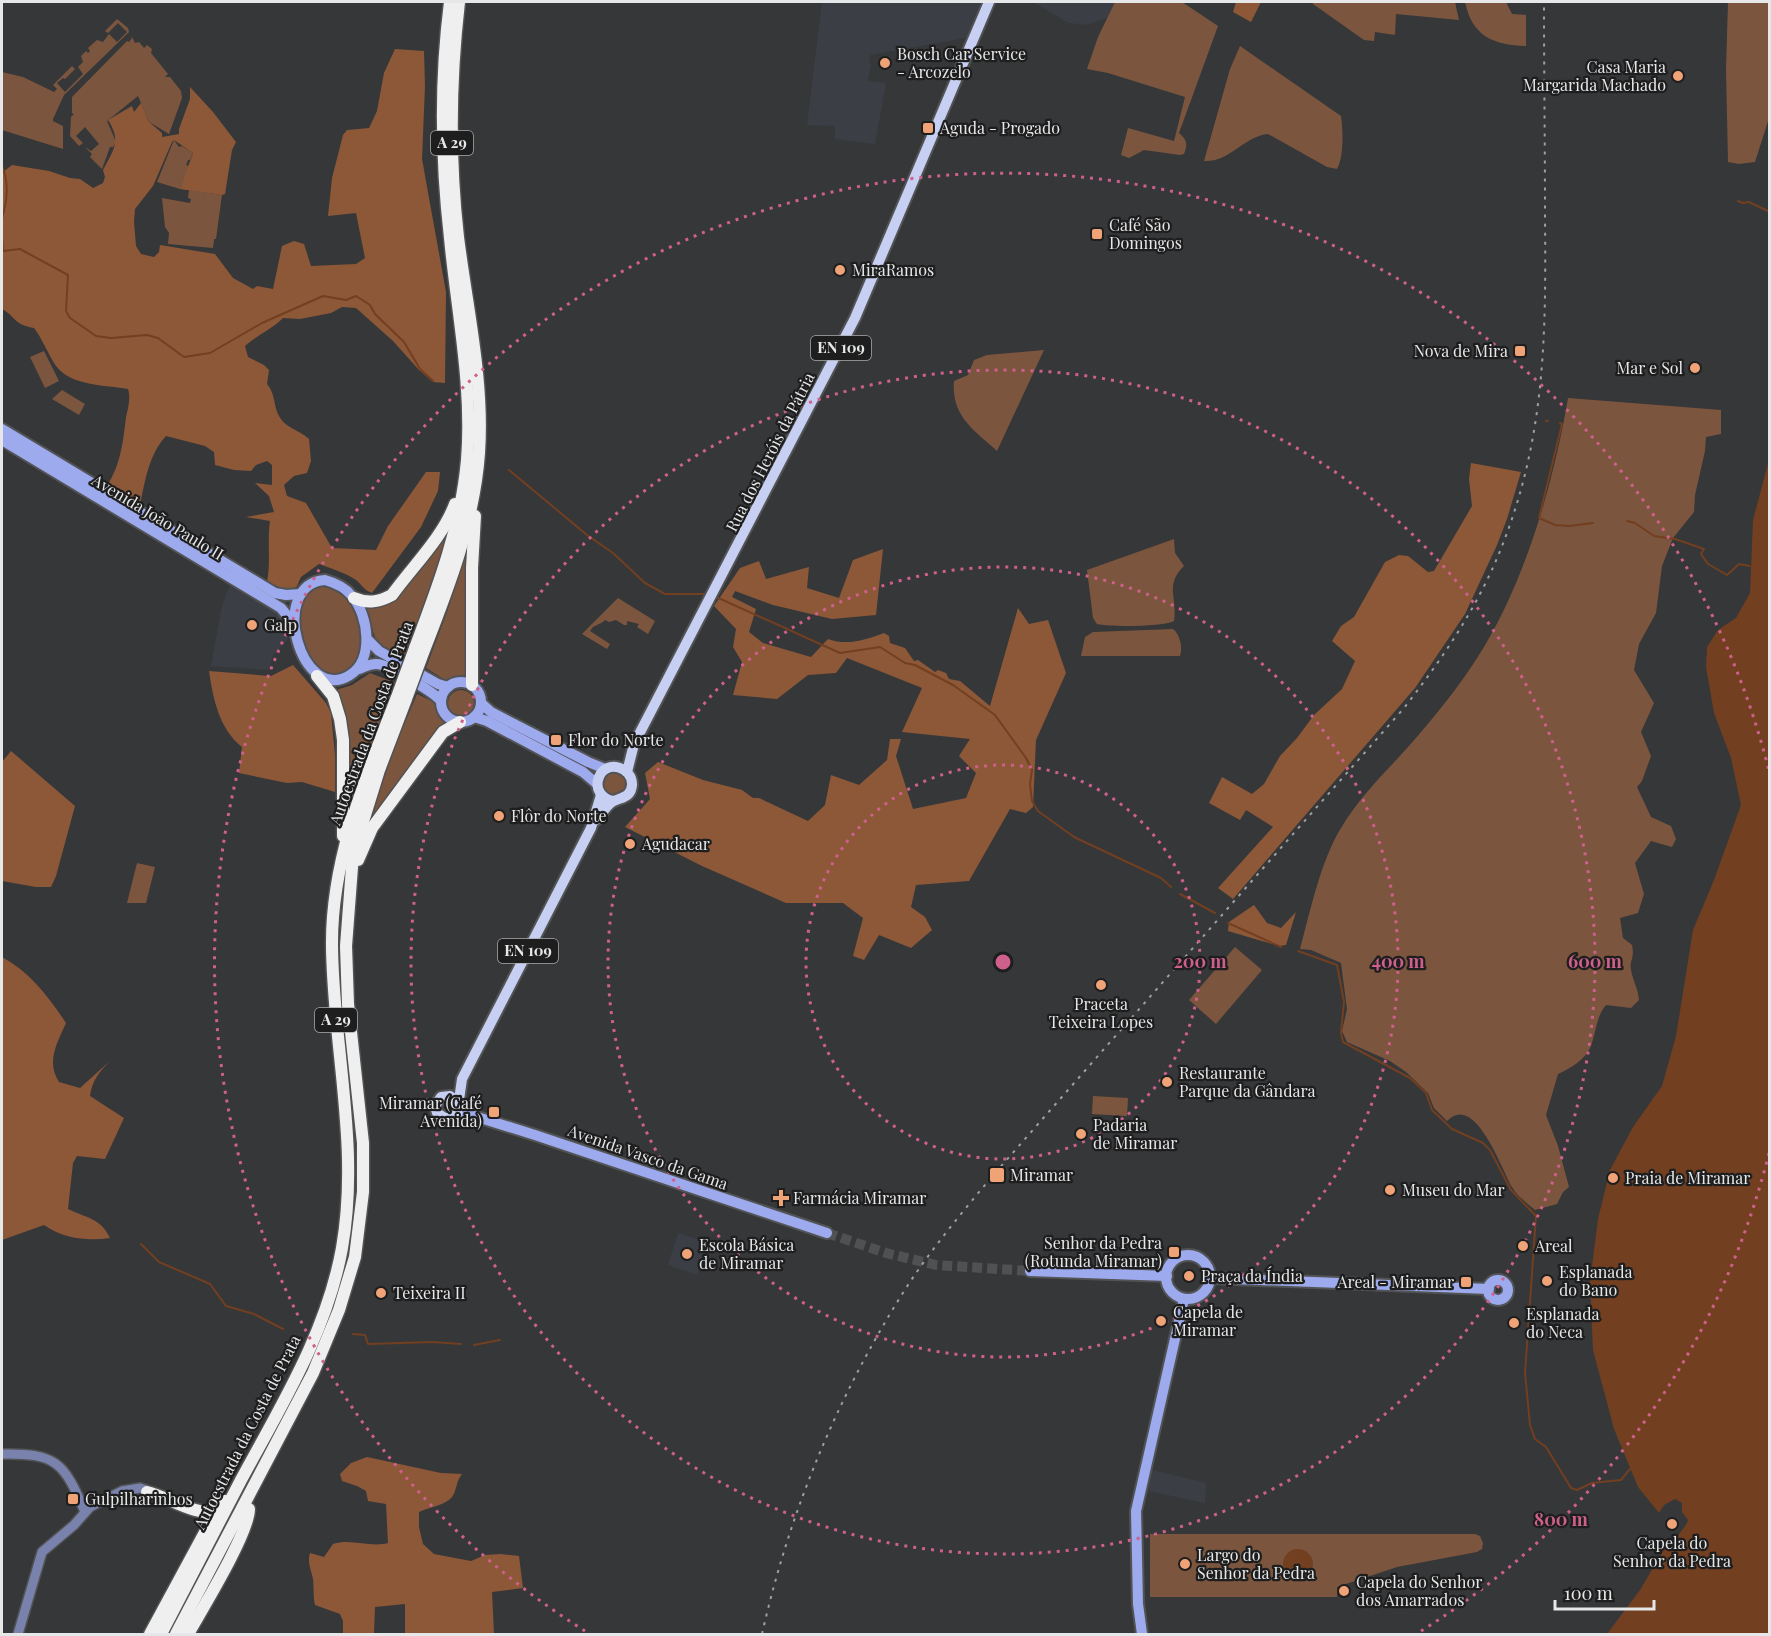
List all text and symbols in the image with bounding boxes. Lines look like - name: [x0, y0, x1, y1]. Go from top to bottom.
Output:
- place label: Bosch Car Service - Arcozelo: [897, 43, 1026, 82]
- marker: Bosch Car Service - Arcozelo: [878, 56, 892, 70]
- place label: Casa Maria Margarida Machado: [1523, 56, 1666, 95]
- marker: Casa Maria Margarida Machado: [1671, 69, 1685, 83]
- place label: Aguda - Progado: [939, 117, 1060, 138]
- marker: Aguda - Progado: [921, 121, 935, 135]
- road number: A 29: [431, 131, 473, 155]
- place label: Café São Domingos: [1109, 214, 1182, 253]
- marker: Café São Domingos: [1090, 227, 1104, 241]
- place label: MiraRamos: [852, 259, 934, 280]
- marker: MiraRamos: [833, 263, 847, 277]
- road number: EN 109: [811, 336, 871, 360]
- place label: Nova de Mira: [1414, 340, 1508, 361]
- marker: Nova de Mira: [1513, 344, 1527, 358]
- place label: Mar e Sol: [1617, 357, 1683, 378]
- marker: Mar e Sol: [1688, 361, 1702, 375]
- street label: Rua dos Heróis da Pátria: [720, 369, 819, 535]
- street label: Avenida João Paulo II: [88, 468, 228, 564]
- place label: Galp: [264, 614, 297, 635]
- marker: Galp: [245, 618, 259, 632]
- street label: Autoestrada da Costa de Prata: [324, 618, 417, 828]
- place label: Flor do Norte: [568, 729, 664, 750]
- marker: Flor do Norte: [549, 733, 563, 747]
- place label: Flôr do Norte: [511, 805, 607, 826]
- marker: Flôr do Norte: [492, 809, 506, 823]
- place label: Agudacar: [641, 833, 710, 854]
- marker: Agudacar: [623, 837, 637, 851]
- road number: EN 109: [498, 939, 558, 963]
- text: 200 m: [1173, 949, 1227, 973]
- text: 400 m: [1371, 949, 1425, 973]
- text: 600 m: [1568, 949, 1623, 973]
- centre of rings: [993, 952, 1013, 972]
- marker: Praceta Teixeira Lopes: [1094, 978, 1108, 992]
- place label: Praceta Teixeira Lopes: [1049, 993, 1153, 1032]
- road number: A 29: [315, 1008, 357, 1032]
- place label: Restaurante Parque da Gândara: [1179, 1062, 1316, 1101]
- marker: Restaurante Parque da Gândara: [1160, 1075, 1174, 1089]
- place label: Miramar (Café Avenida): [379, 1092, 482, 1131]
- marker: Miramar (Café Avenida): [487, 1105, 501, 1119]
- place label: Padaria de Miramar: [1093, 1114, 1177, 1153]
- street label: Avenida Vasco da Gama: [565, 1119, 731, 1194]
- marker: Padaria de Miramar: [1074, 1127, 1088, 1141]
- place label: Miramar: [1010, 1164, 1073, 1185]
- marker: Miramar: [988, 1166, 1006, 1184]
- place label: Praia de Miramar: [1625, 1167, 1750, 1188]
- marker: Praia de Miramar: [1606, 1171, 1620, 1185]
- place label: Museu do Mar: [1402, 1179, 1505, 1200]
- marker: Museu do Mar: [1383, 1183, 1397, 1197]
- place label: Farmácia Miramar: [793, 1187, 926, 1208]
- marker: Farmácia Miramar: [774, 1191, 788, 1205]
- place label: Senhor da Pedra (Rotunda Miramar): [1025, 1232, 1162, 1271]
- place label: Escola Básica de Miramar: [699, 1234, 794, 1273]
- place label: Areal: [1534, 1235, 1573, 1256]
- marker: Areal: [1516, 1239, 1530, 1253]
- marker: Senhor da Pedra (Rotunda Miramar): [1167, 1245, 1181, 1259]
- marker: Escola Básica de Miramar: [680, 1247, 694, 1261]
- place label: Esplanada do Bano: [1559, 1261, 1633, 1300]
- place label: Praça da Índia: [1201, 1265, 1303, 1286]
- marker: Praça da Índia: [1182, 1269, 1196, 1283]
- place label: Areal - Miramar: [1337, 1271, 1454, 1292]
- marker: Esplanada do Bano: [1540, 1274, 1554, 1288]
- marker: Areal - Miramar: [1459, 1275, 1473, 1289]
- place label: Teixeira II: [393, 1282, 466, 1303]
- marker: Teixeira II: [374, 1286, 388, 1300]
- place label: Capela de Miramar: [1173, 1301, 1243, 1340]
- place label: Esplanada do Neca: [1526, 1303, 1600, 1342]
- marker: Capela de Miramar: [1154, 1314, 1168, 1328]
- marker: Esplanada do Neca: [1507, 1316, 1521, 1330]
- street label: Autoestrada da Costa de Prata: [188, 1331, 305, 1533]
- place label: Gulpilharinhos: [85, 1488, 193, 1509]
- marker: Gulpilharinhos: [66, 1492, 80, 1506]
- text: 800 m: [1534, 1507, 1589, 1531]
- marker: Capela do Senhor da Pedra: [1665, 1517, 1679, 1531]
- place label: Capela do Senhor da Pedra: [1613, 1532, 1731, 1571]
- place label: Largo do Senhor da Pedra: [1197, 1544, 1315, 1583]
- marker: Largo do Senhor da Pedra: [1178, 1557, 1192, 1571]
- place label: Capela do Senhor dos Amarrados: [1356, 1571, 1482, 1610]
- scale bar: [1555, 1573, 1654, 1611]
- text: 100 m: [1564, 1581, 1613, 1605]
- marker: Capela do Senhor dos Amarrados: [1337, 1584, 1351, 1598]

